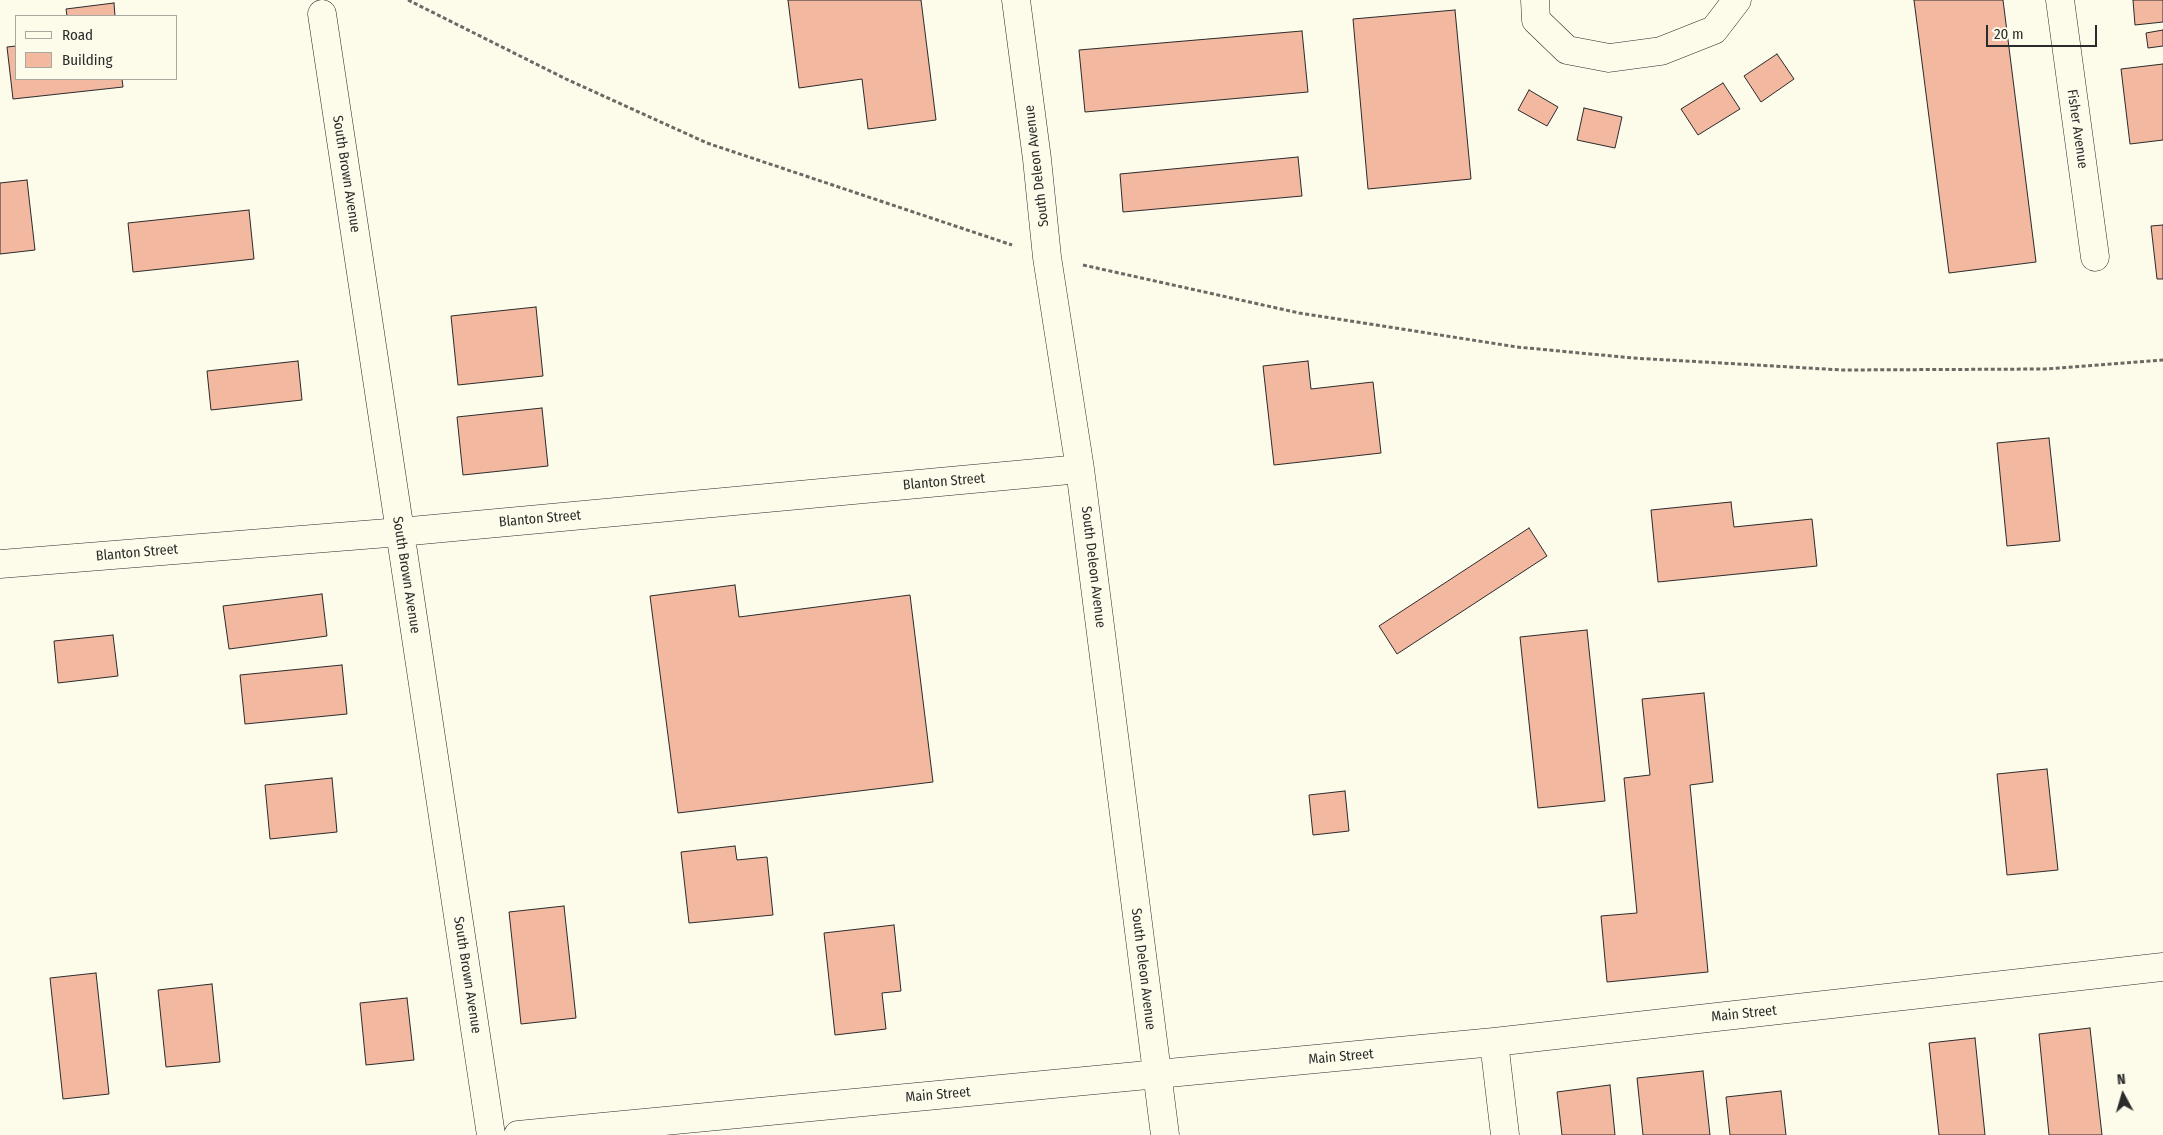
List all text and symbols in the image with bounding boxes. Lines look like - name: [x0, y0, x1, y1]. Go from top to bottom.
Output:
- legend: [15, 15, 178, 80]
- scale bar: [1988, 15, 2099, 47]
- text: 20 m: [1994, 25, 2024, 43]
- text: Road: [62, 26, 93, 44]
- text: Building: [62, 51, 113, 69]
- street label: Fisher Avenue: [2063, 88, 2091, 170]
- street label: South Deleon Avenue: [1021, 104, 1053, 228]
- street label: South Brown Avenue: [328, 114, 364, 234]
- street label: Blanton Street: [902, 470, 986, 494]
- street label: South Deleon Avenue: [1077, 505, 1109, 629]
- street label: Blanton Street: [498, 507, 582, 531]
- street label: South Brown Avenue: [388, 515, 424, 635]
- street label: Blanton Street: [95, 541, 179, 565]
- street label: South Deleon Avenue: [1127, 907, 1159, 1031]
- street label: South Brown Avenue: [449, 915, 485, 1035]
- street label: Main Street: [1711, 1002, 1777, 1026]
- street label: Main Street: [1308, 1046, 1374, 1068]
- north arrow: [2098, 1070, 2148, 1120]
- text: N: [2116, 1071, 2126, 1088]
- street label: Main Street: [905, 1084, 971, 1106]

